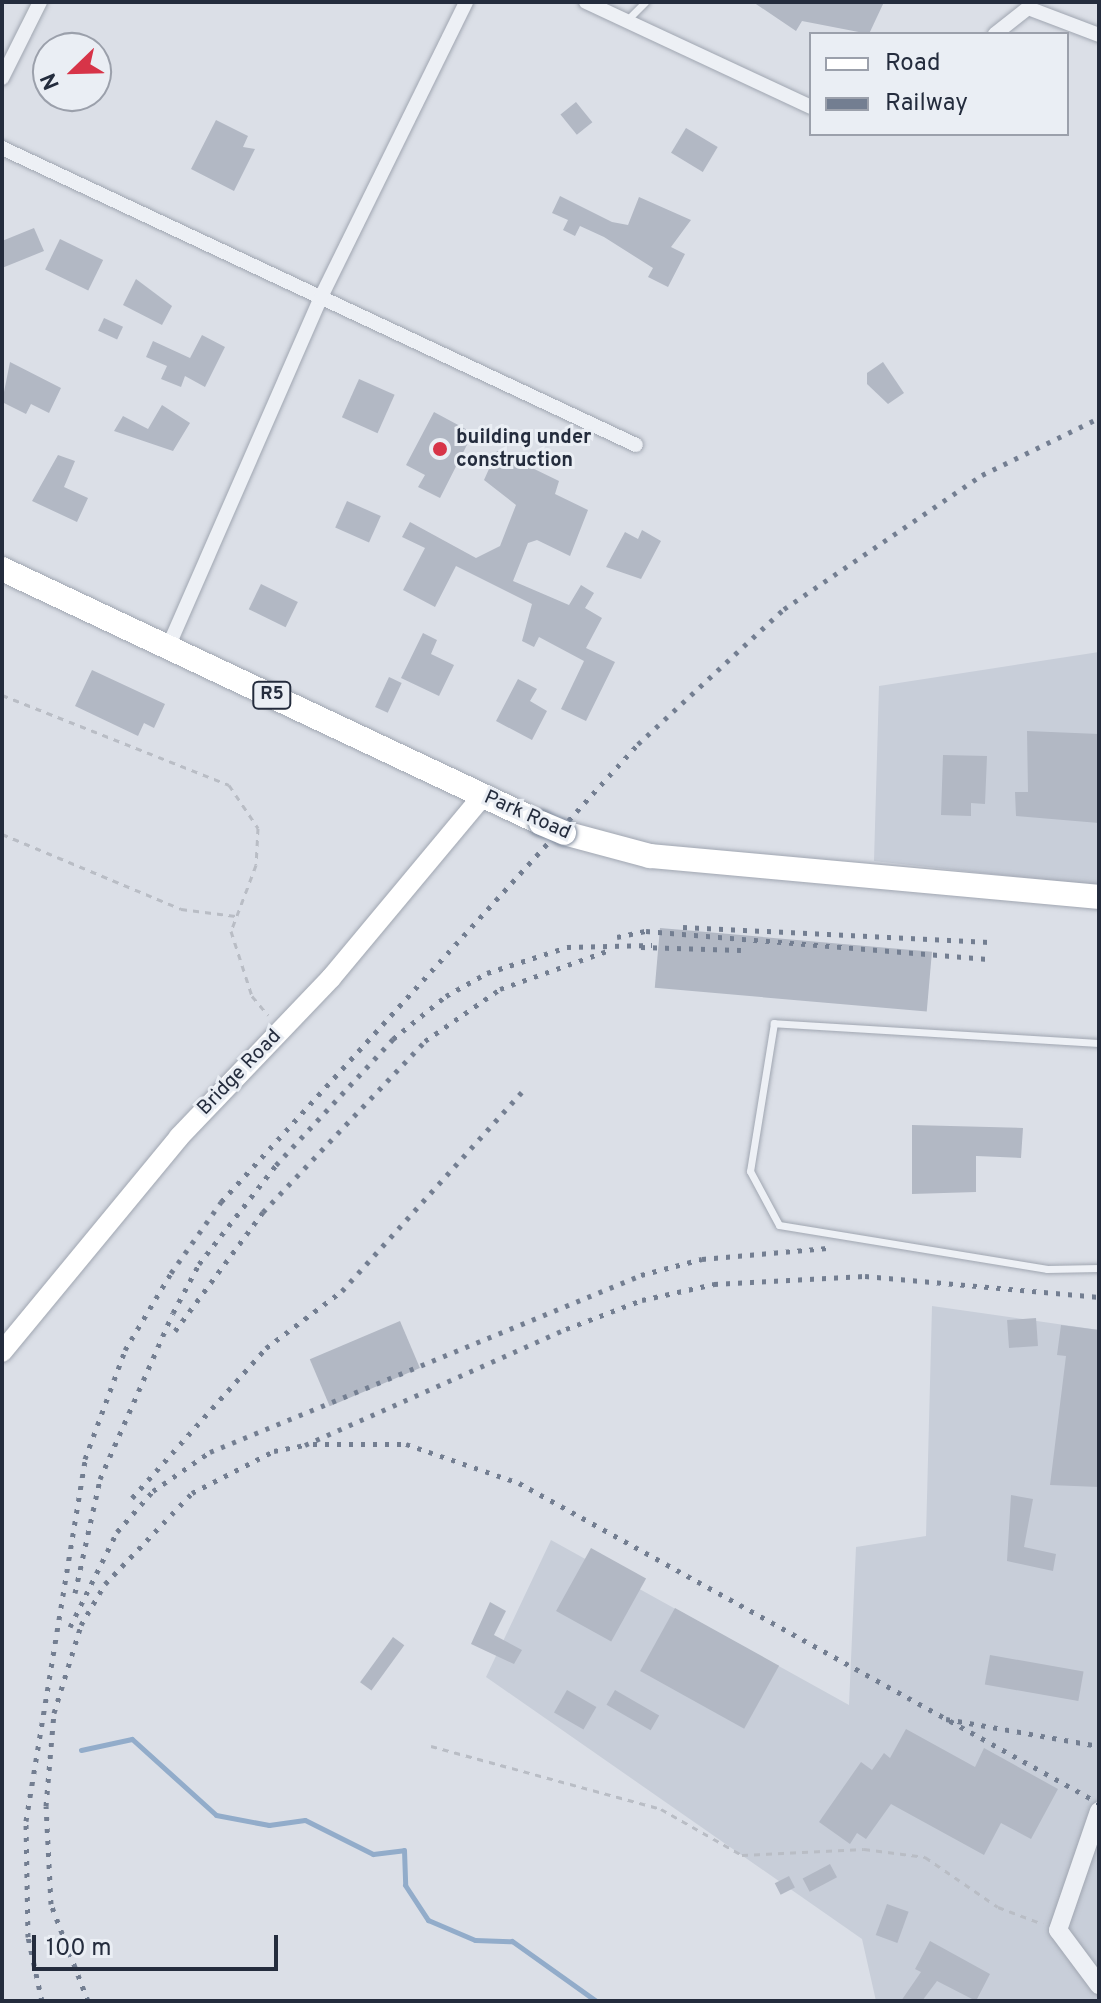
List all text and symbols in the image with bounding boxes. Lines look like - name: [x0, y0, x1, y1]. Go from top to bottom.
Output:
- north arrow: [32, 32, 112, 112]
- legend: [809, 32, 1069, 136]
- text: Road: [885, 49, 941, 79]
- text: N: [36, 68, 67, 93]
- text: Railway: [885, 89, 968, 119]
- place label: building under construction: [456, 426, 591, 473]
- marker: building under construction: [431, 440, 449, 458]
- road number: R5: [252, 681, 292, 709]
- street label: Park Road: [480, 786, 574, 846]
- street label: Bridge Road: [193, 1025, 287, 1121]
- scale bar: [36, 1919, 282, 1969]
- text: 100 m: [46, 1934, 112, 1964]

